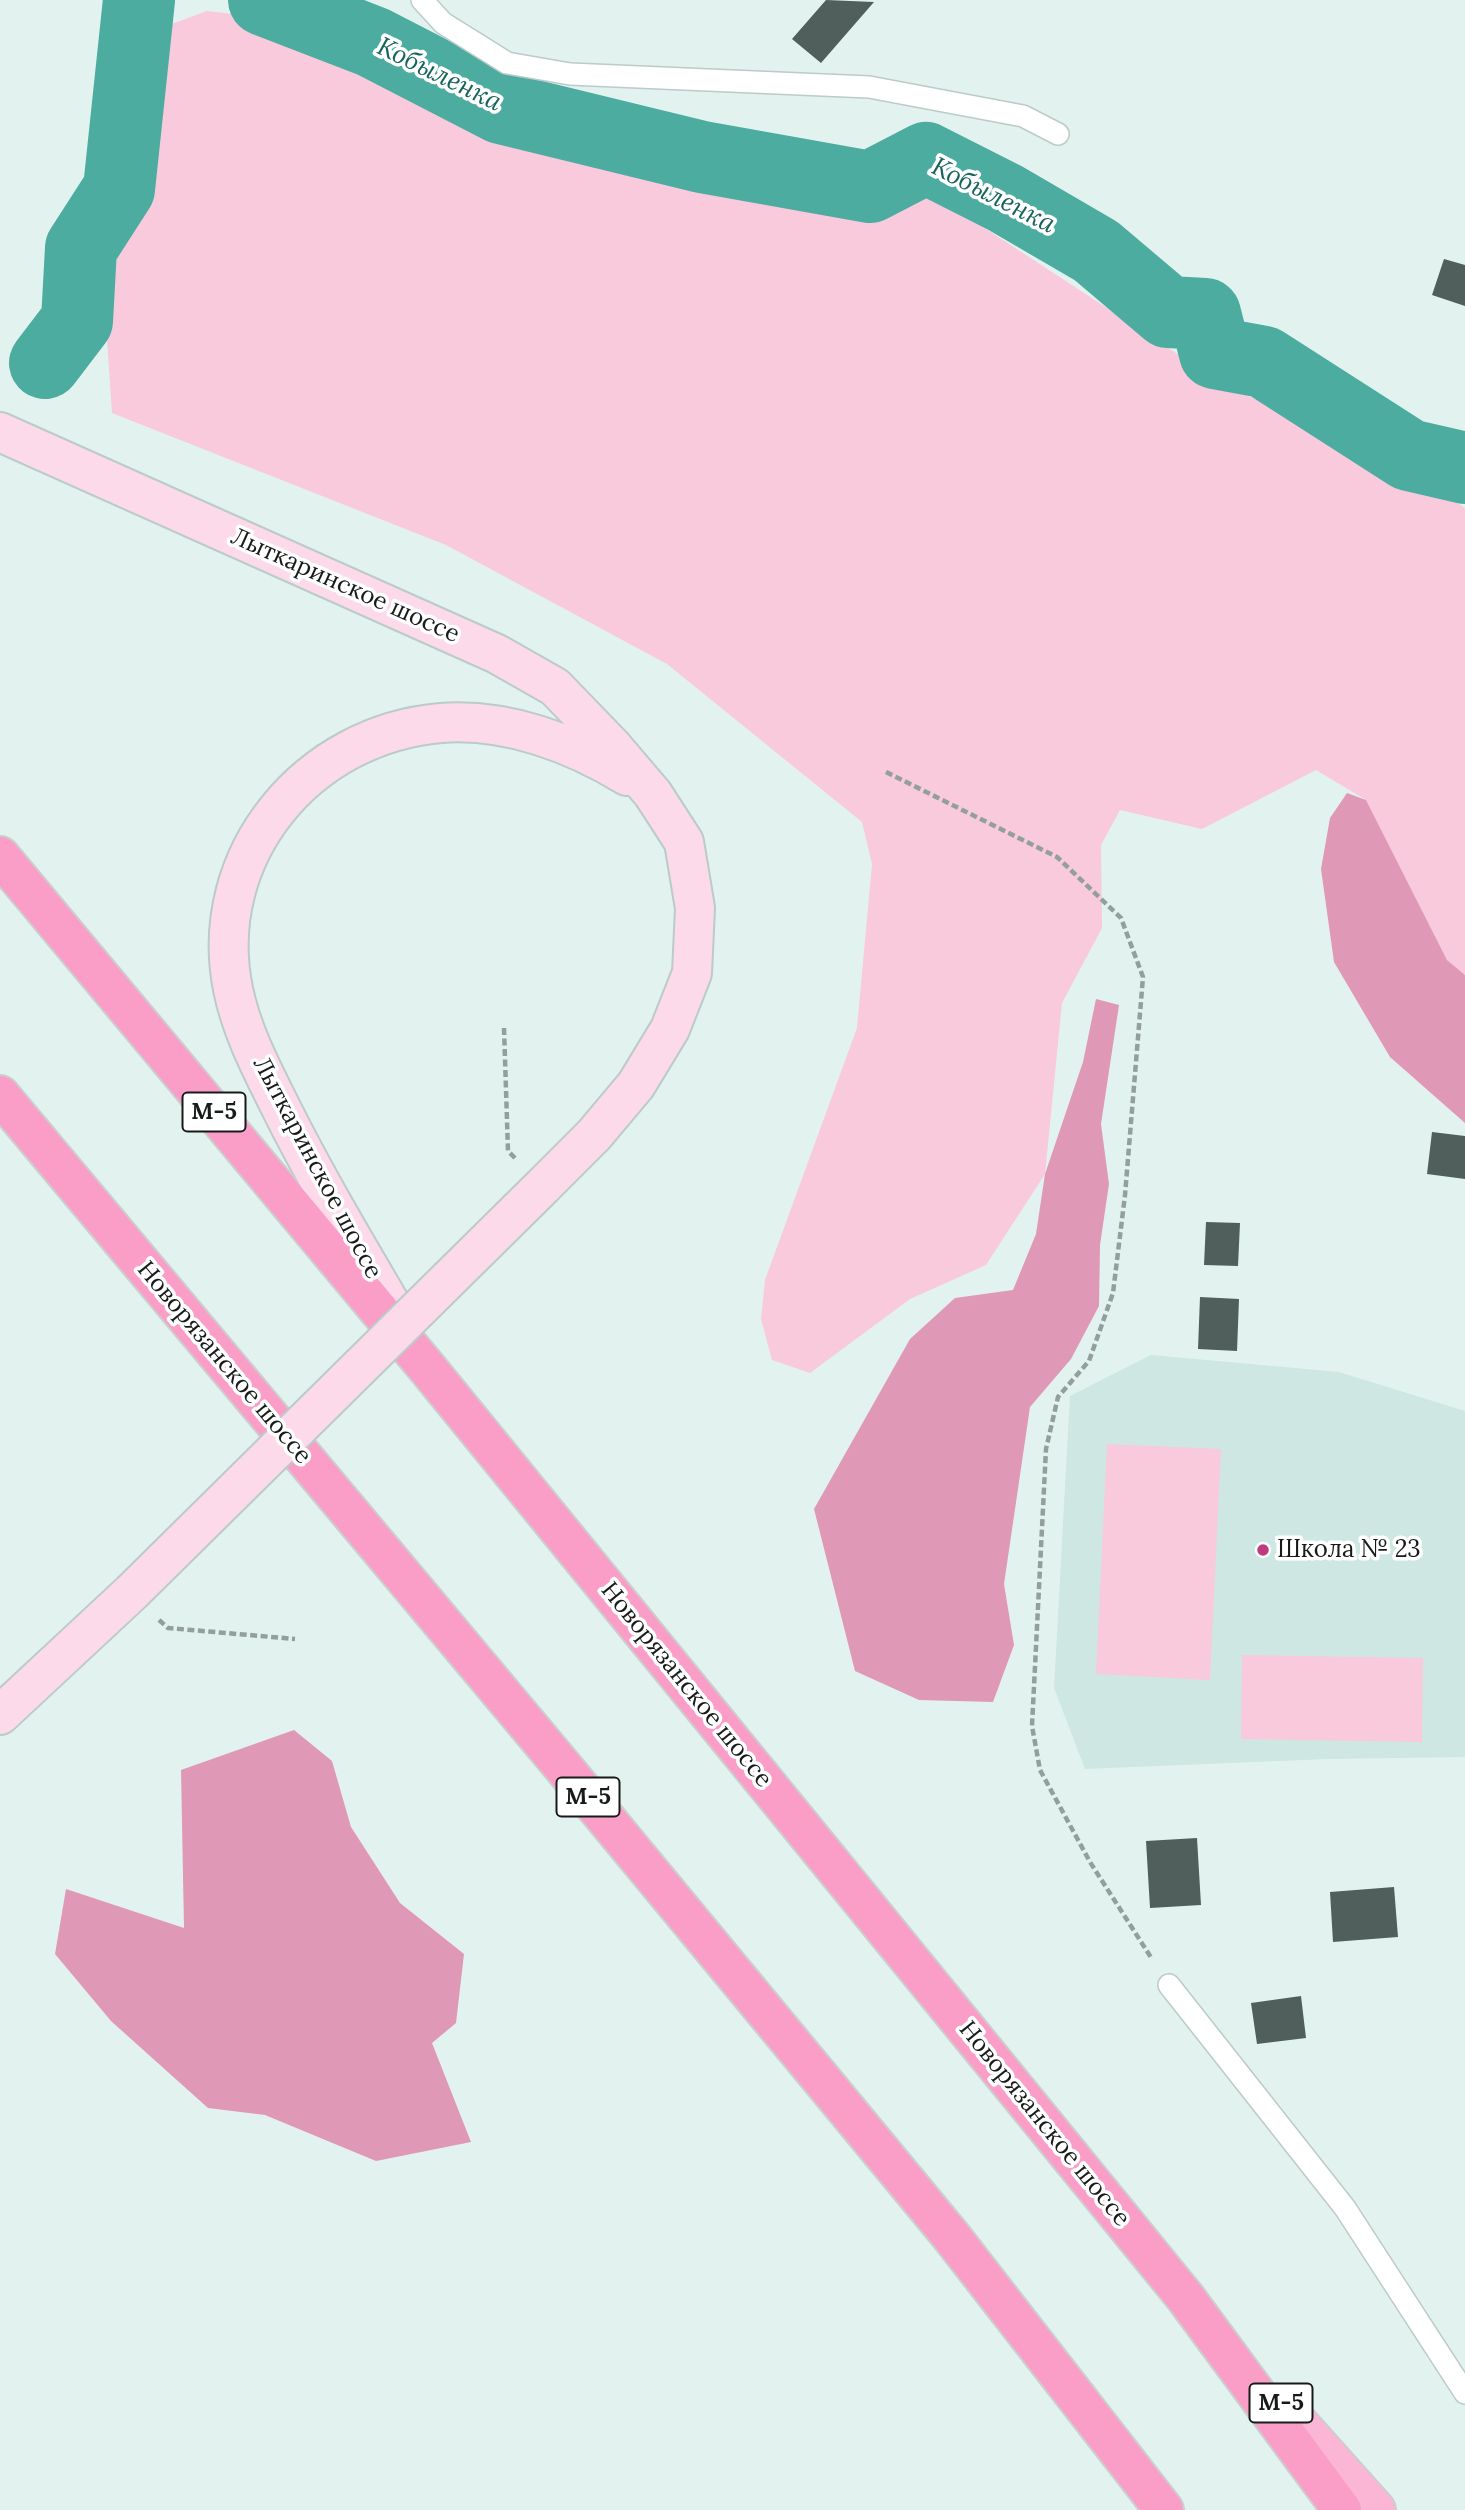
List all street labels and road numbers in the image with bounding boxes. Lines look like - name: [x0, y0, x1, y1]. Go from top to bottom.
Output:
- street label: Лыткаринское шоссе: [226, 523, 464, 649]
- street label: Лыткаринское шоссе: [246, 1052, 388, 1284]
- road number: М-5: [182, 1092, 246, 1132]
- street label: Новорязанское шоссе: [131, 1256, 317, 1470]
- street label: Новорязанское шоссе: [594, 1577, 778, 1793]
- road number: М-5: [556, 1778, 620, 1816]
- street label: Новорязанское шоссе: [952, 2016, 1136, 2232]
- road number: М-5: [1250, 2384, 1312, 2422]

